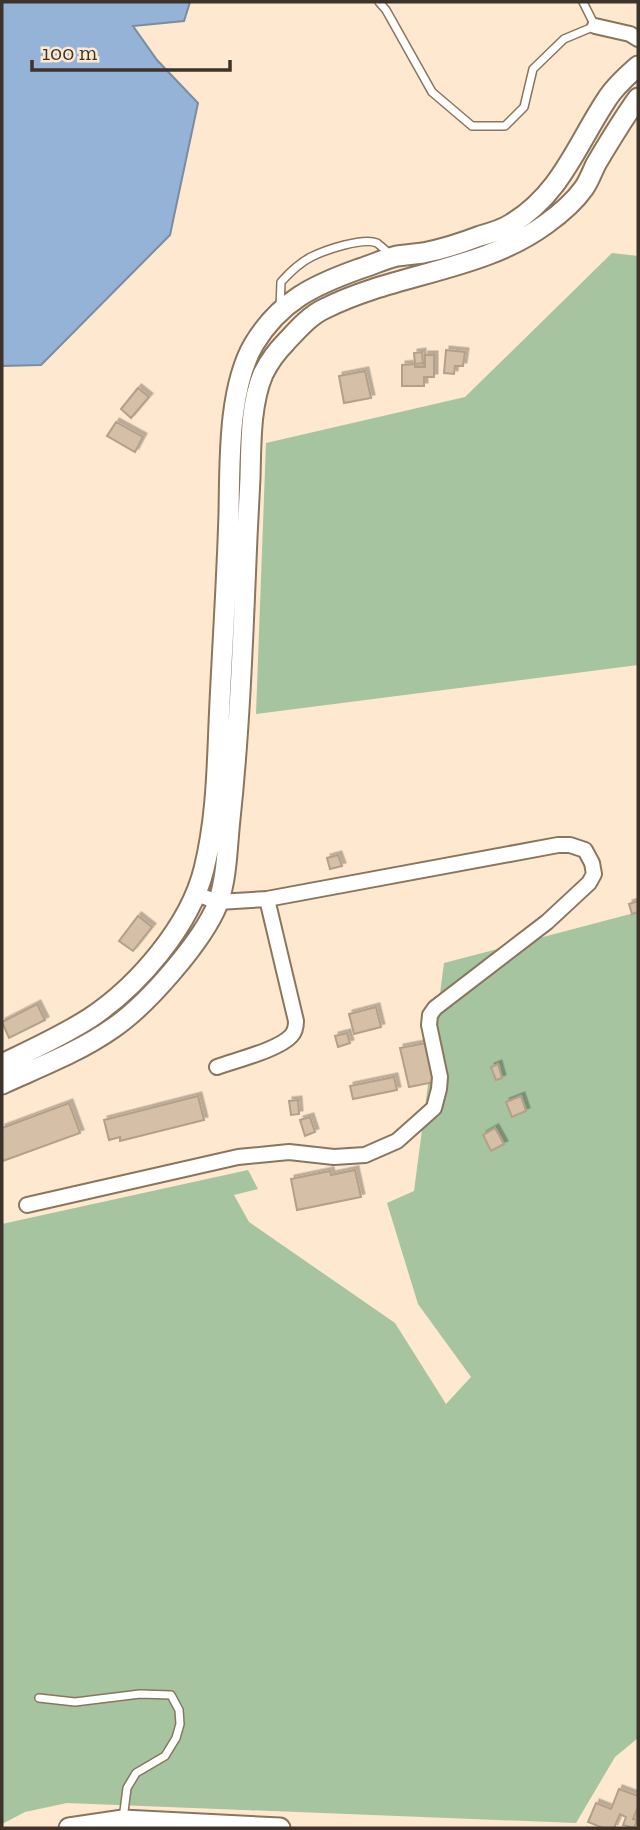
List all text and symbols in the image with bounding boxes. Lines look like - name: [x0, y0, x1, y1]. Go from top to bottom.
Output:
- scale bar: [32, 28, 229, 72]
- text: 100 m: [42, 40, 97, 65]

